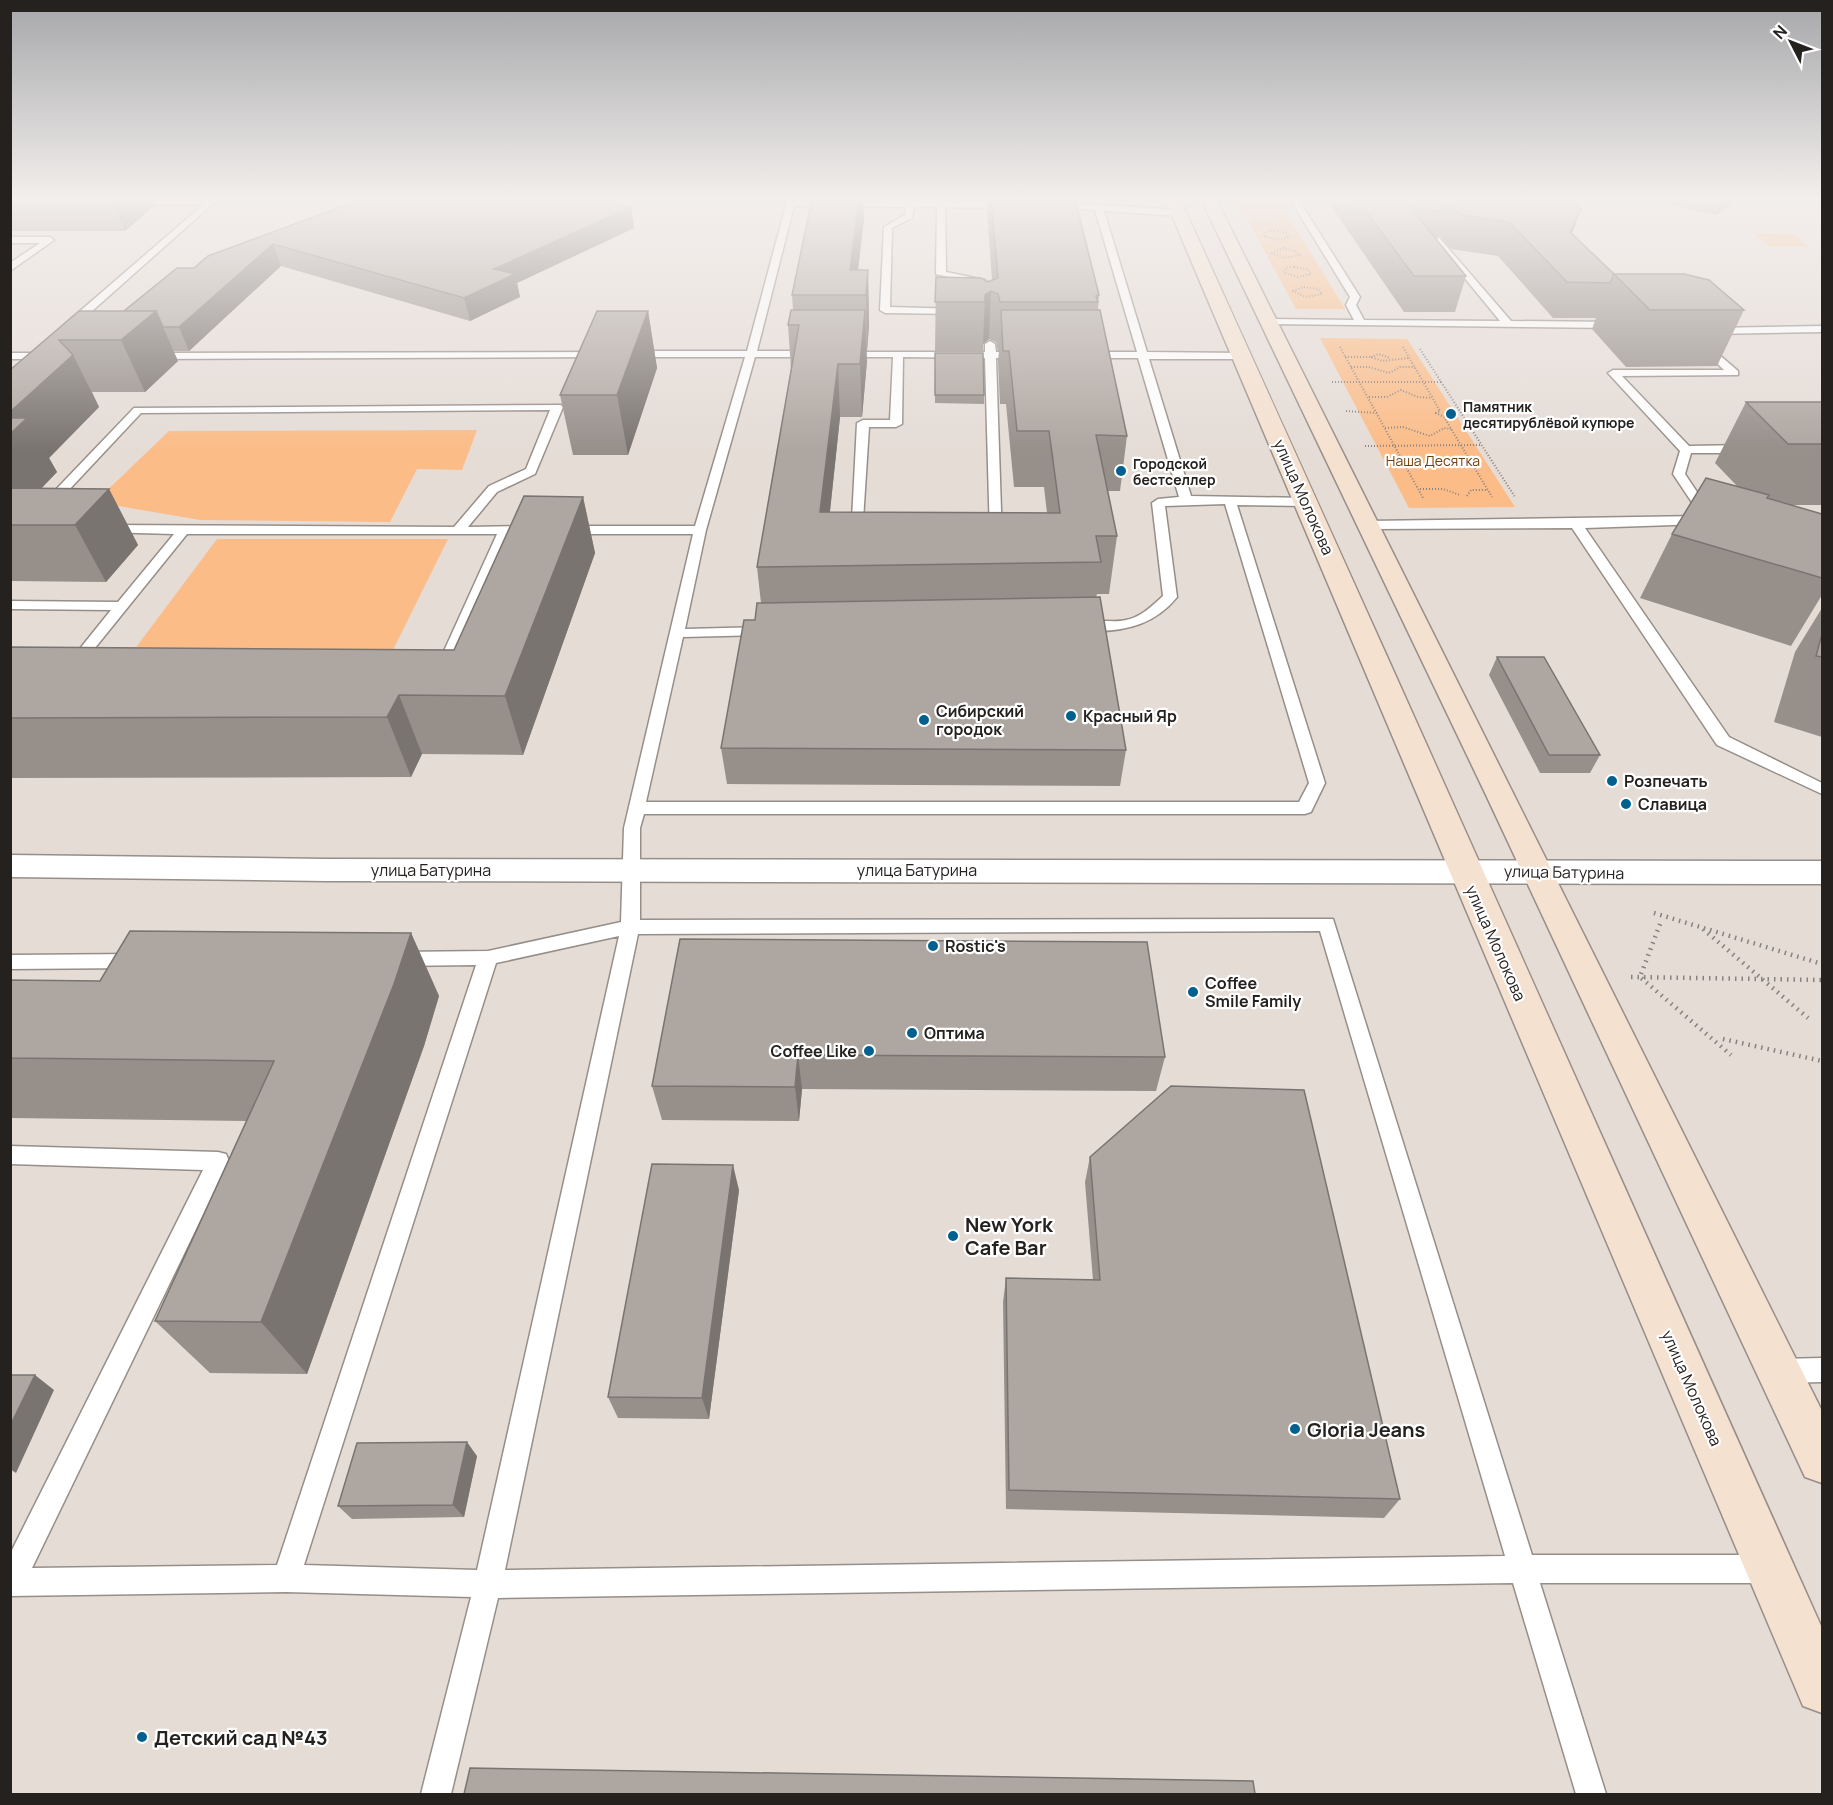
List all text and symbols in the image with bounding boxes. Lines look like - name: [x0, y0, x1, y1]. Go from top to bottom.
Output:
- north arrow: [1761, 12, 1821, 72]
- text: N: [1768, 20, 1792, 44]
- place label: Памятник десятирублёвой купюре: [1463, 397, 1634, 432]
- marker: Памятник десятирублёвой купюре: [1444, 407, 1458, 421]
- street label: улица Молокова: [1269, 436, 1339, 558]
- park label: Наша Десятка: [1386, 451, 1480, 470]
- place label: Городской бестселлер: [1133, 454, 1216, 489]
- marker: Городской бестселлер: [1114, 464, 1128, 478]
- place label: Сибирский городок: [936, 700, 1024, 740]
- place label: Красный Яр: [1083, 705, 1177, 727]
- marker: Красный Яр: [1064, 709, 1078, 723]
- marker: Сибирский городок: [917, 713, 931, 727]
- place label: Розпечать: [1624, 770, 1708, 792]
- marker: Розпечать: [1605, 774, 1619, 788]
- place label: Славица: [1638, 793, 1707, 815]
- marker: Славица: [1619, 797, 1633, 811]
- street label: улица Батурина: [371, 859, 491, 881]
- street label: улица Батурина: [857, 859, 977, 881]
- street label: улица Батурина: [1504, 860, 1624, 884]
- street label: улица Молокова: [1461, 882, 1531, 1004]
- place label: Rostic's: [945, 935, 1006, 957]
- marker: Rostic's: [926, 939, 940, 953]
- place label: Coffee Smile Family: [1205, 972, 1301, 1012]
- marker: Coffee Smile Family: [1186, 985, 1200, 999]
- place label: Оптима: [924, 1022, 985, 1044]
- marker: Оптима: [905, 1026, 919, 1040]
- place label: Coffee Like: [771, 1040, 857, 1062]
- marker: Coffee Like: [862, 1044, 876, 1058]
- place label: New York Cafe Bar: [965, 1211, 1054, 1261]
- marker: New York Cafe Bar: [946, 1229, 960, 1243]
- street label: улица Молокова: [1657, 1327, 1727, 1449]
- place label: Gloria Jeans: [1307, 1416, 1426, 1443]
- marker: Gloria Jeans: [1288, 1422, 1302, 1436]
- place label: Детский сад №43: [154, 1724, 328, 1751]
- marker: Детский сад №43: [135, 1730, 149, 1744]

